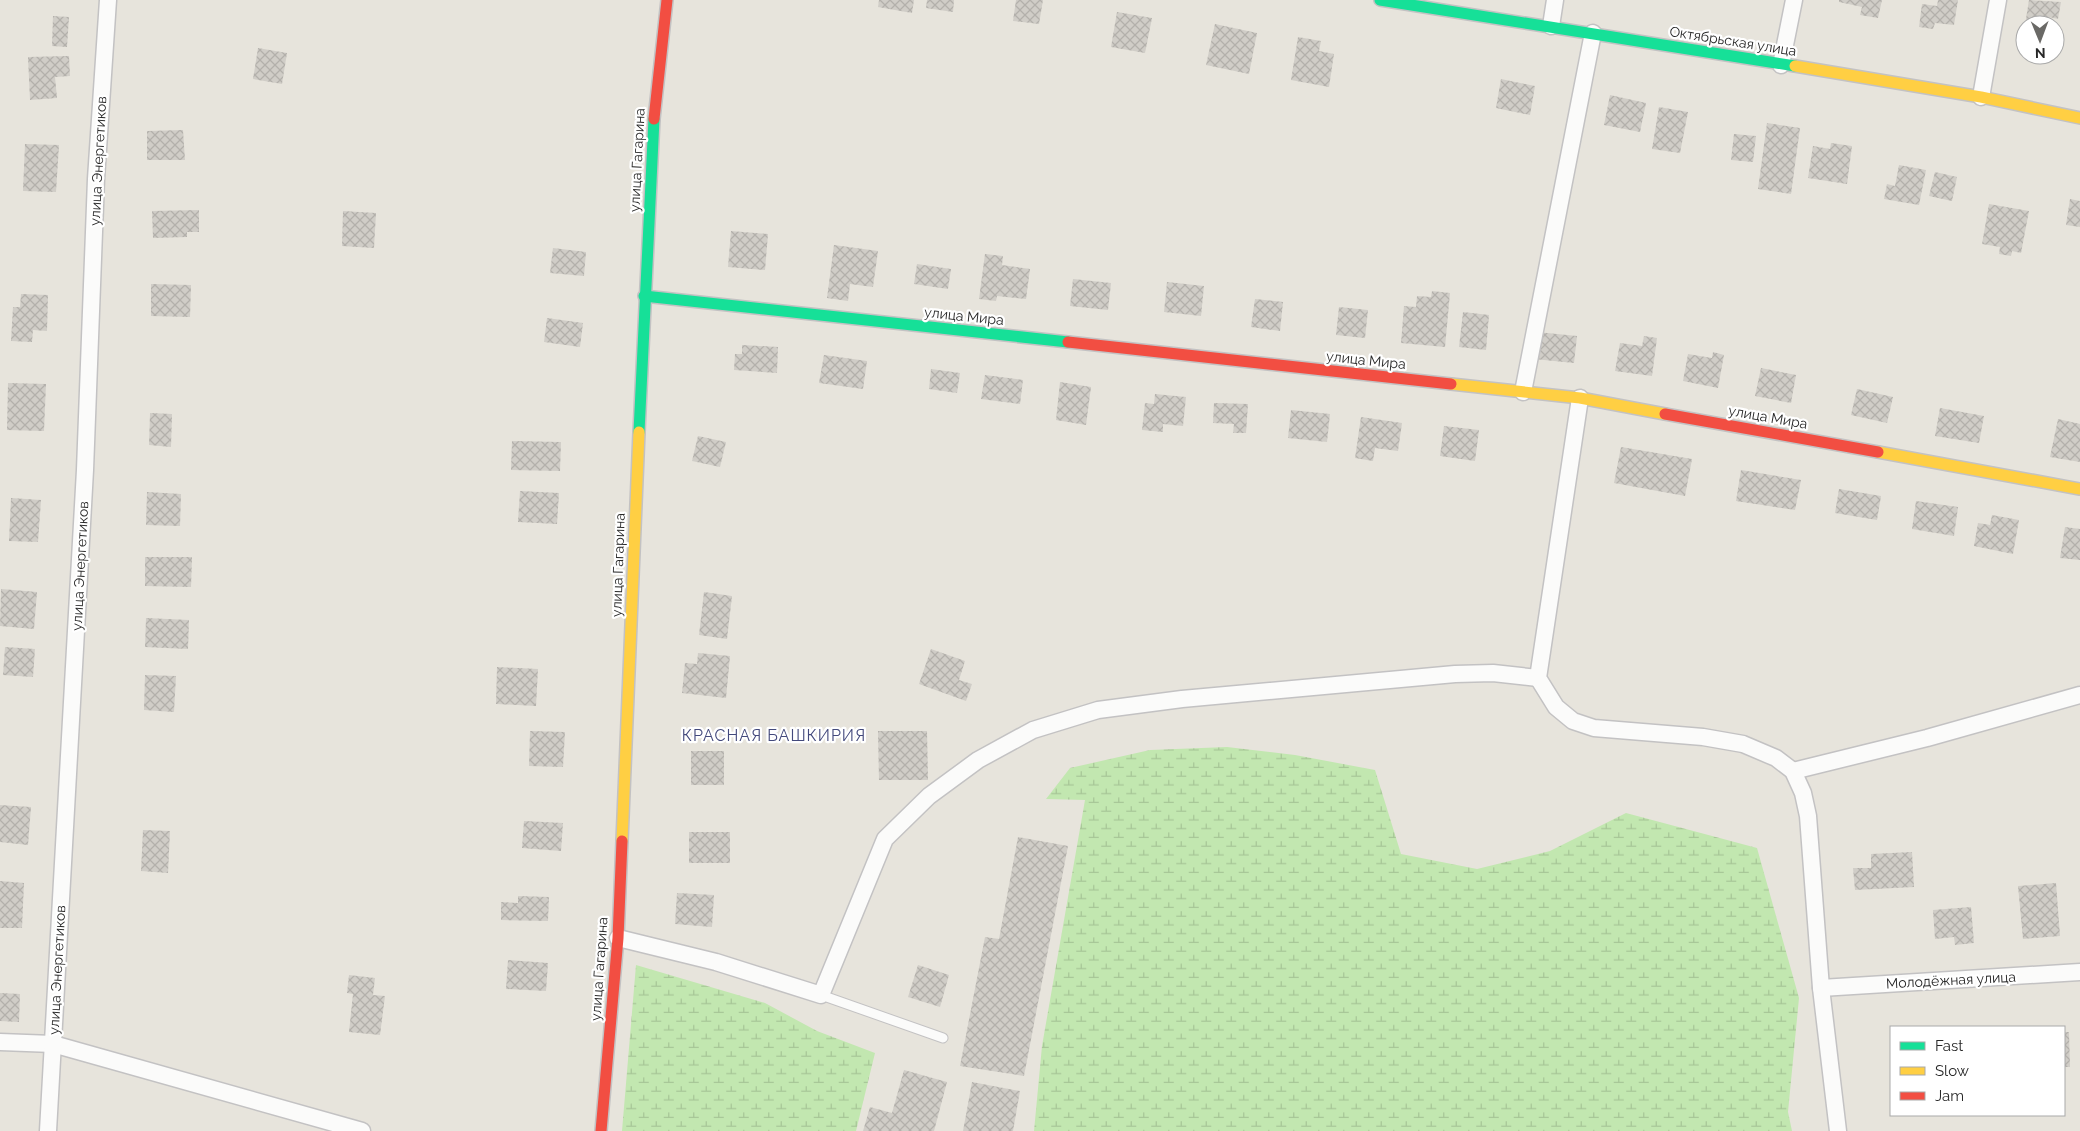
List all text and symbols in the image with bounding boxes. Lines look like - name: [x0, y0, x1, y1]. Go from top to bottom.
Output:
- north arrow: [2015, 15, 2065, 65]
- street label: Октябрьская улица: [1668, 23, 1798, 59]
- text: N: [2035, 45, 2046, 61]
- street label: улица Энергетиков: [87, 96, 109, 226]
- street label: улица Гагарина: [626, 108, 648, 212]
- street label: улица Мира: [923, 304, 1005, 328]
- street label: улица Мира: [1325, 348, 1407, 372]
- street label: улица Мира: [1727, 402, 1809, 432]
- street label: улица Энергетиков: [69, 501, 91, 631]
- street label: улица Гагарина: [608, 513, 628, 617]
- district label: КРАСНАЯ БАШКИРИЯ: [682, 726, 866, 745]
- street label: улица Энергетиков: [46, 905, 68, 1035]
- street label: улица Гагарина: [587, 917, 611, 1021]
- street label: Молодёжная улица: [1886, 969, 2016, 991]
- legend: [1890, 1026, 2065, 1116]
- text: Fast: [1935, 1037, 1963, 1055]
- text: Slow: [1935, 1062, 1969, 1080]
- text: Jam: [1935, 1087, 1964, 1105]

